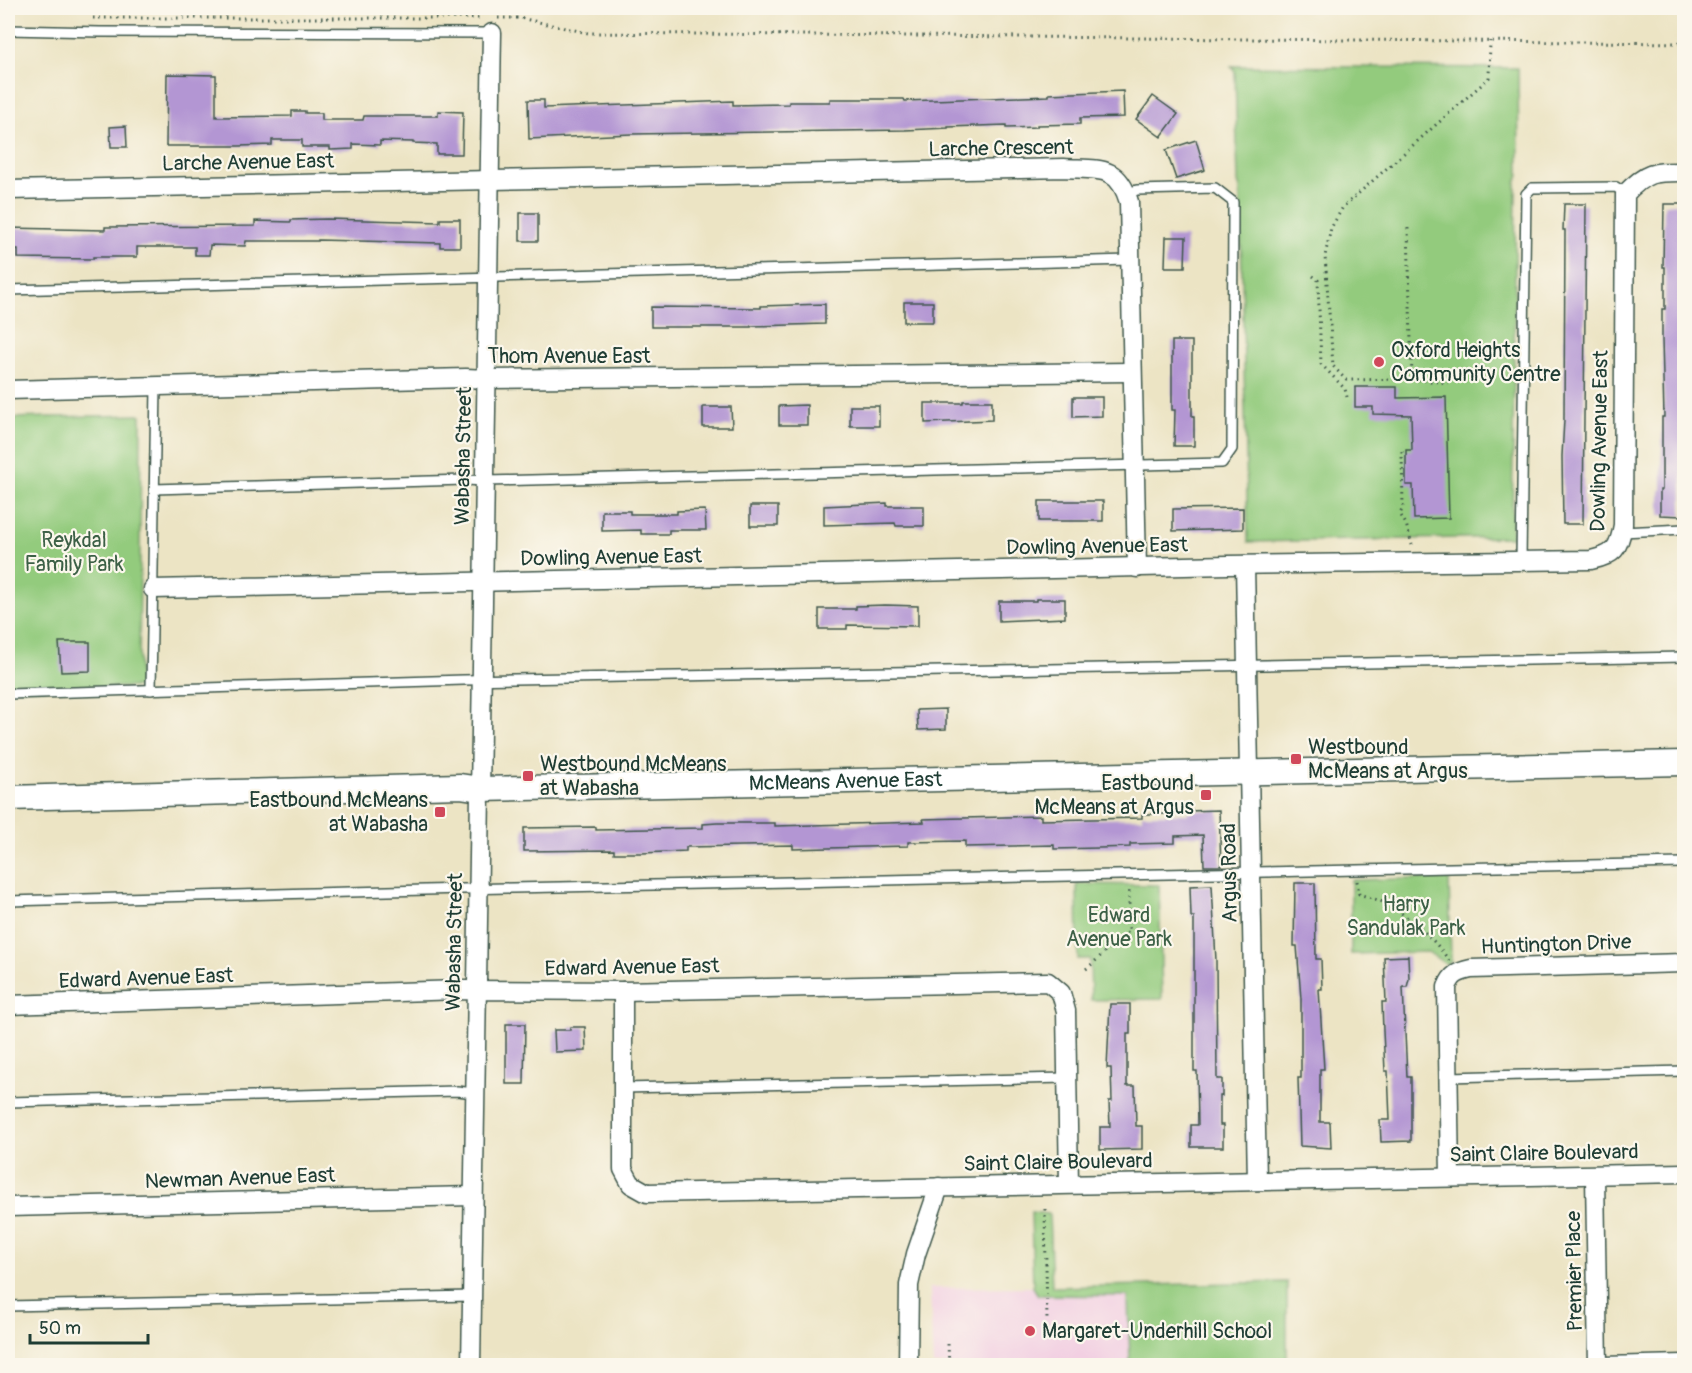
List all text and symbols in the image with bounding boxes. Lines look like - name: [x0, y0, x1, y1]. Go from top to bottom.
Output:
- street label: Larche Crescent: [928, 134, 1074, 163]
- street label: Larche Avenue East: [162, 147, 335, 178]
- place label: Oxford Heights Community Centre: [1391, 337, 1561, 388]
- street label: Thom Avenue East: [487, 343, 651, 370]
- street label: Dowling Avenue East: [1584, 349, 1615, 532]
- marker: Oxford Heights Community Centre: [1372, 355, 1386, 369]
- street label: Wabasha Street: [449, 386, 478, 525]
- park label: Reykdal Family Park: [25, 527, 124, 578]
- street label: Dowling Avenue East: [1006, 531, 1189, 562]
- street label: Dowling Avenue East: [520, 542, 703, 573]
- place label: Westbound McMeans at Argus: [1308, 734, 1468, 785]
- place label: Westbound McMeans at Wabasha: [540, 751, 727, 802]
- marker: Westbound McMeans at Argus: [1289, 752, 1303, 766]
- street label: McMeans Avenue East: [749, 766, 943, 797]
- marker: Westbound McMeans at Wabasha: [521, 769, 535, 783]
- place label: Eastbound McMeans at Argus: [1034, 770, 1195, 821]
- place label: Eastbound McMeans at Wabasha: [249, 787, 429, 838]
- marker: Eastbound McMeans at Argus: [1199, 788, 1213, 802]
- marker: Eastbound McMeans at Wabasha: [433, 805, 447, 819]
- street label: Argus Road: [1215, 823, 1244, 923]
- street label: Wabasha Street: [440, 872, 469, 1011]
- park label: Harry Sandulak Park: [1347, 891, 1466, 942]
- park label: Edward Avenue Park: [1066, 902, 1172, 953]
- street label: Huntington Drive: [1480, 928, 1632, 961]
- street label: Edward Avenue East: [544, 952, 720, 983]
- street label: Edward Avenue East: [58, 962, 234, 995]
- street label: Saint Claire Boulevard: [1449, 1138, 1639, 1169]
- street label: Saint Claire Boulevard: [963, 1147, 1153, 1178]
- street label: Newman Avenue East: [144, 1162, 336, 1195]
- street label: Premier Place: [1560, 1210, 1589, 1331]
- scale bar: [30, 1307, 148, 1345]
- text: 50 m: [39, 1317, 81, 1340]
- place label: Margaret-Underhill School: [1042, 1318, 1272, 1345]
- marker: Margaret-Underhill School: [1023, 1324, 1037, 1338]

